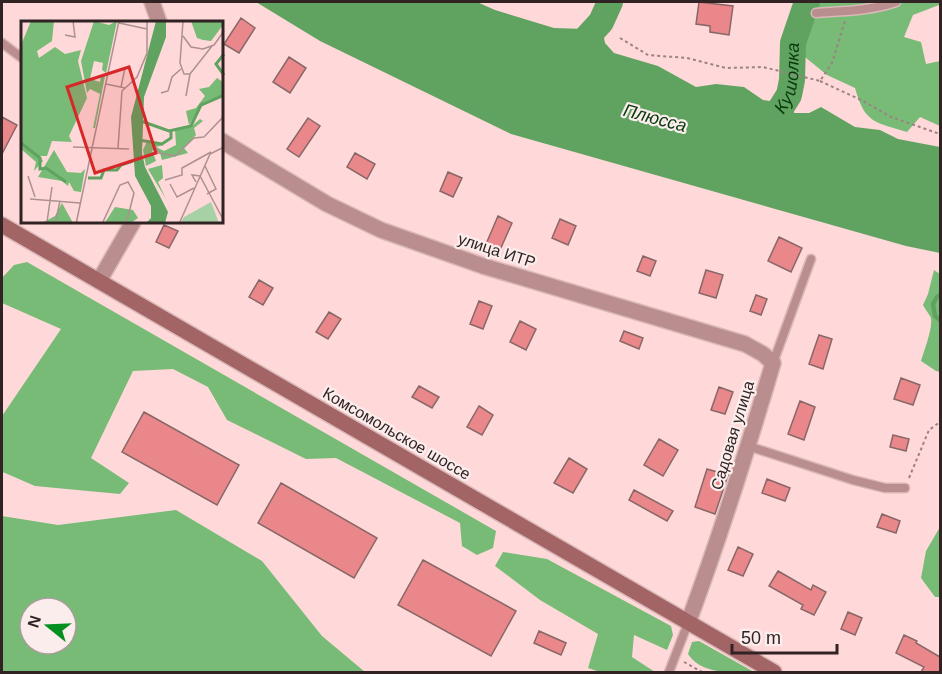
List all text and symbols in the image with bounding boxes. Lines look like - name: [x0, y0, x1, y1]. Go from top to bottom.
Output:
- inset map: [21, 21, 224, 224]
- water label: Кушолка: [770, 42, 803, 117]
- water label: Плюсса: [621, 100, 689, 136]
- street label: улица ИТР: [456, 230, 538, 271]
- street label: Садовая улица: [708, 378, 757, 492]
- street label: Комсомольское шоссе: [320, 384, 474, 483]
- north arrow: [18, 596, 78, 656]
- text: N: [24, 613, 44, 630]
- scale bar: [732, 617, 837, 655]
- text: 50 m: [741, 628, 781, 648]

